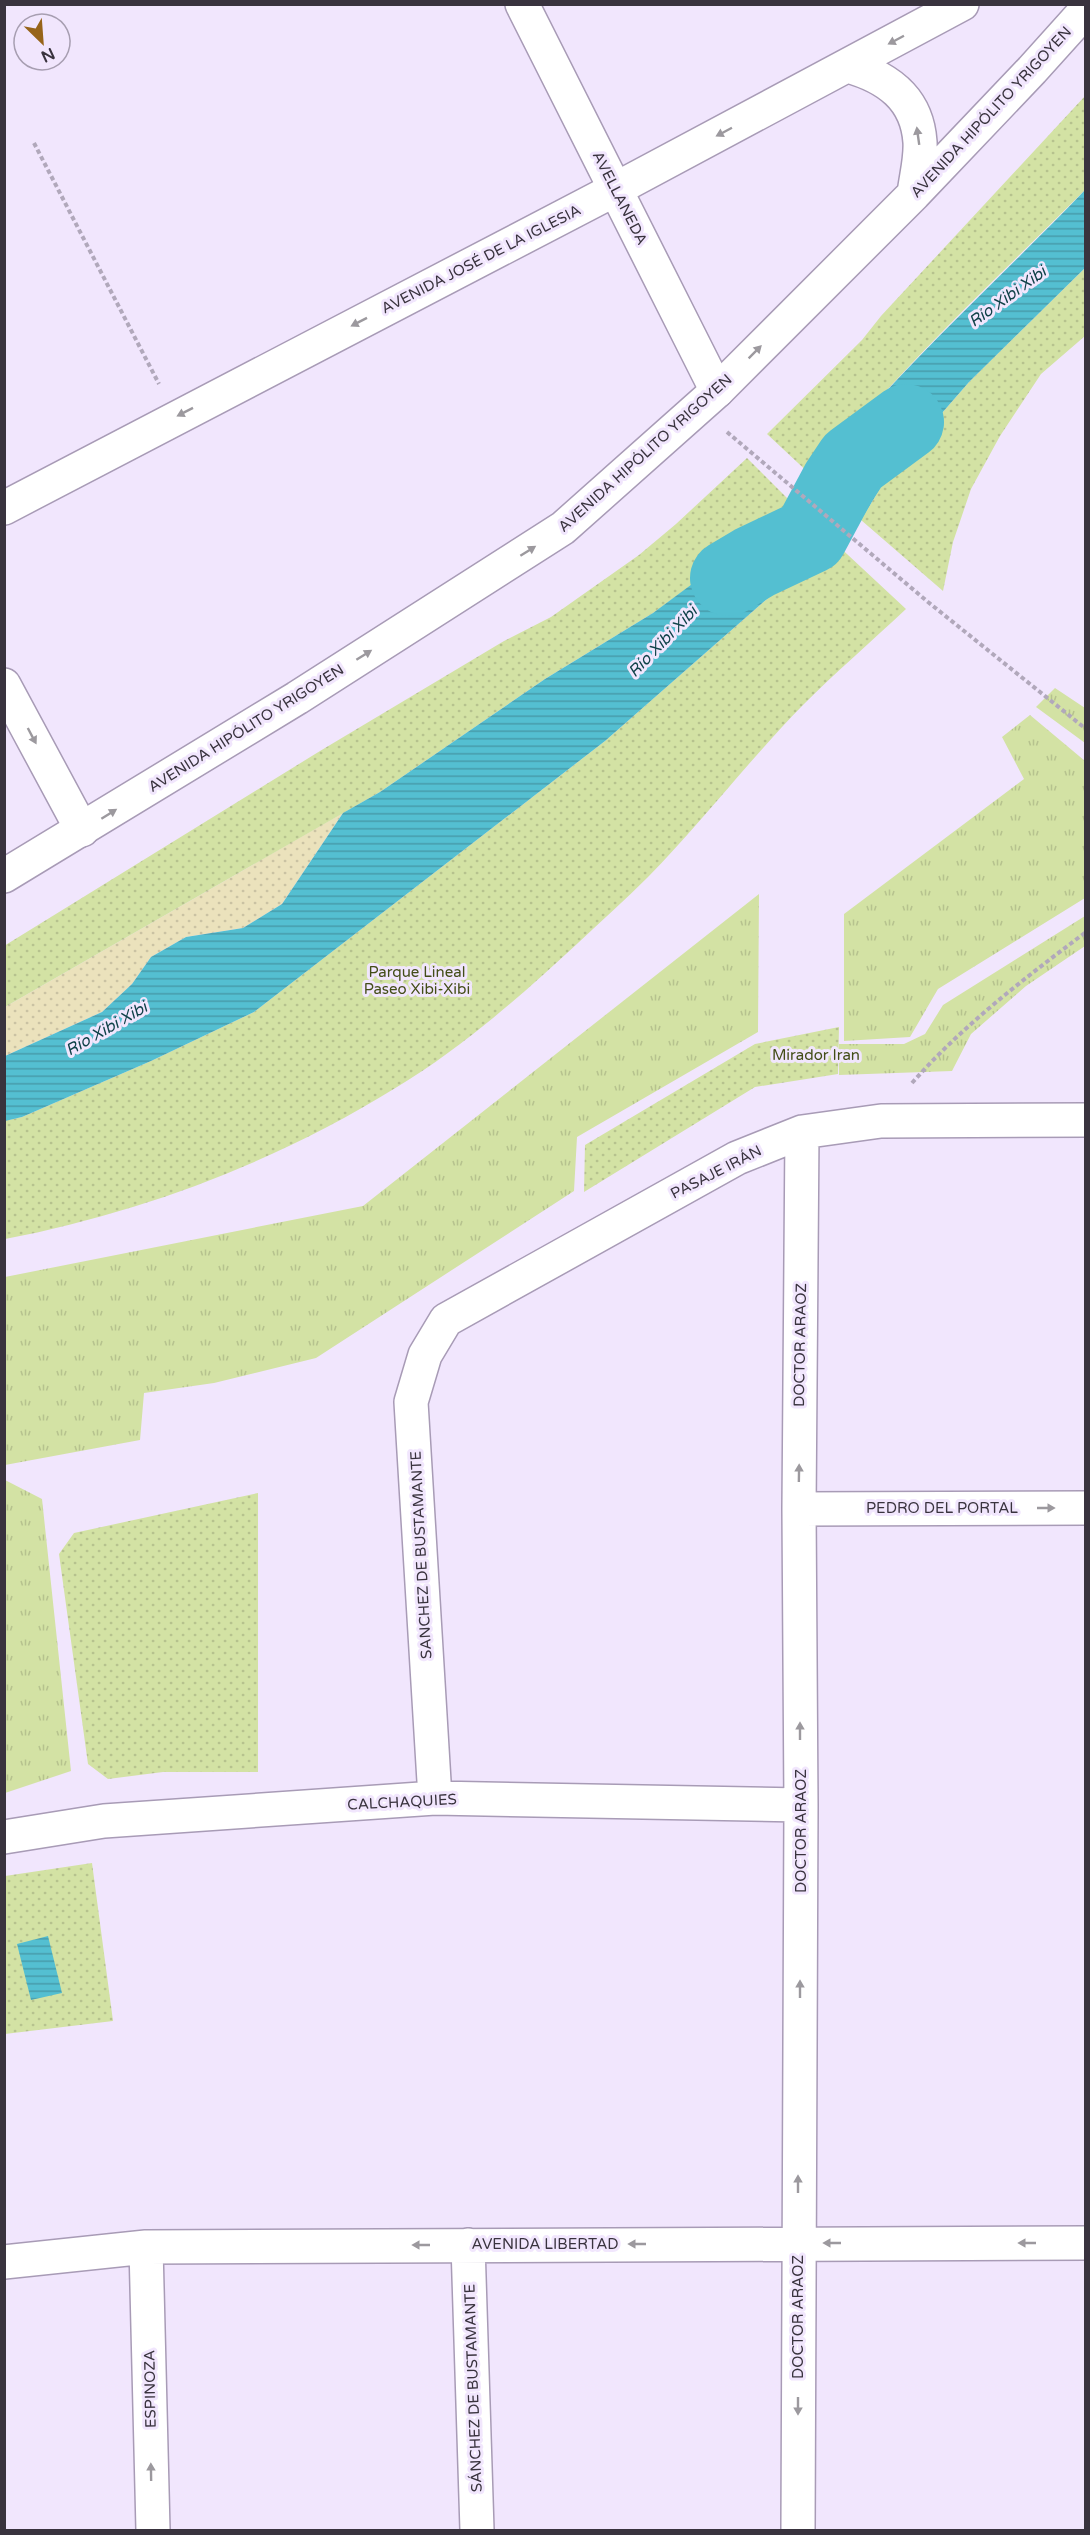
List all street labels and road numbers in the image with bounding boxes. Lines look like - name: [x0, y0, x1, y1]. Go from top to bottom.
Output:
- street label: AVENIDA HIPÓLITO YRIGOYEN: [907, 23, 1075, 201]
- street label: AVELLANEDA: [589, 148, 651, 248]
- street label: AVENIDA JOSÉ DE LA IGLESIA: [378, 201, 584, 317]
- street label: AVENIDA HIPÓLITO YRIGOYEN: [554, 370, 736, 536]
- street label: AVENIDA HIPÓLITO YRIGOYEN: [145, 660, 347, 796]
- street label: PASAJE IRÁN: [667, 1141, 765, 1203]
- street label: DOCTOR ARAOZ: [790, 1283, 810, 1407]
- street label: SANCHEZ DE BUSTAMANTE: [407, 1451, 435, 1659]
- street label: PEDRO DEL PORTAL: [866, 1499, 1018, 1517]
- street label: DOCTOR ARAOZ: [792, 1769, 810, 1893]
- street label: CALCHAQUIES: [347, 1790, 457, 1814]
- street label: AVENIDA LIBERTAD: [471, 2235, 619, 2253]
- street label: DOCTOR ARAOZ: [789, 2255, 807, 2379]
- street label: SÁNCHEZ DE BUSTAMANTE: [460, 2284, 486, 2492]
- street label: ESPINOZA: [140, 2350, 160, 2428]

